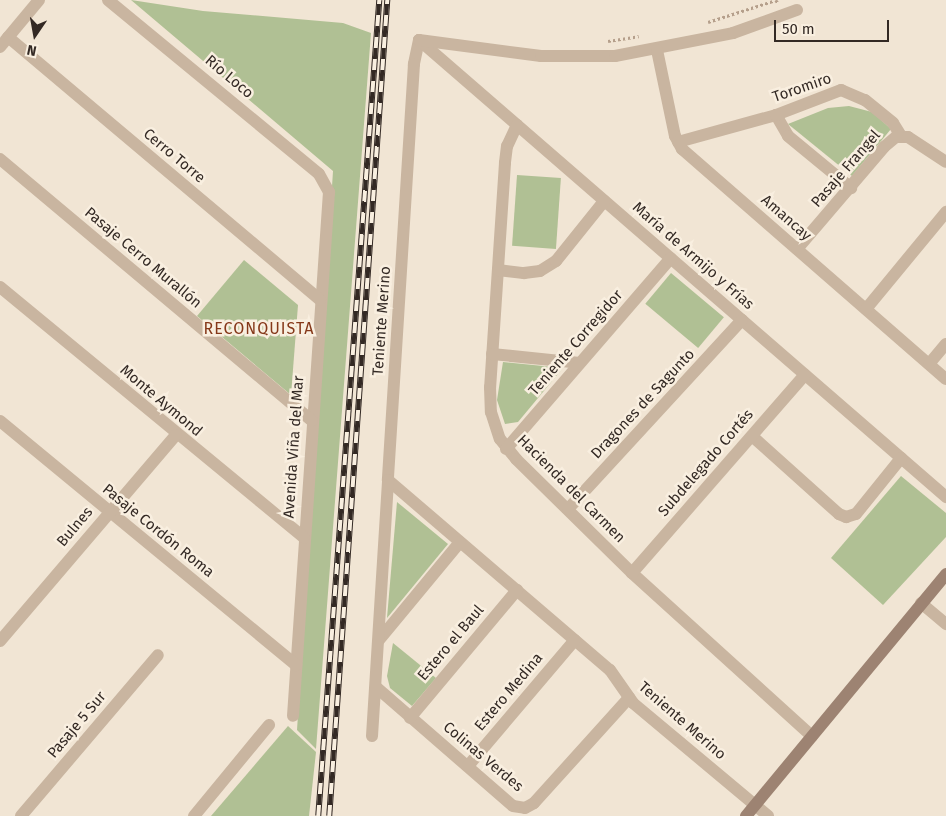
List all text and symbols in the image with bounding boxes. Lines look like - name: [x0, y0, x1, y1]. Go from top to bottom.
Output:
- north arrow: [10, 10, 60, 60]
- scale bar: [776, 10, 891, 42]
- text: 50 m: [782, 20, 815, 38]
- text: N: [25, 41, 38, 59]
- street label: Río Loco: [201, 52, 257, 102]
- street label: Toromiro: [770, 70, 834, 106]
- street label: Cerro Torre: [139, 125, 209, 187]
- street label: Pasaje Frangel: [808, 127, 884, 211]
- street label: Amancay: [757, 191, 815, 245]
- street label: María de Armijo y Frías: [629, 198, 757, 314]
- street label: Pasaje Cerro Murallón: [81, 204, 205, 312]
- street label: Teniente Merino: [369, 266, 395, 376]
- street label: Teniente Corregidor: [525, 286, 627, 400]
- district label: RECONQUISTA: [202, 319, 316, 339]
- street label: Dragones de Sagunto: [587, 345, 699, 463]
- street label: Monte Aymond: [116, 361, 206, 441]
- street label: Avenida Viña del Mar: [280, 375, 308, 519]
- street label: Subdelegado Cortés: [655, 406, 757, 520]
- street label: Hacienda del Carmen: [513, 431, 629, 547]
- street label: Pasaje Cordón Roma: [99, 480, 217, 582]
- street label: Bulnes: [53, 504, 97, 550]
- street label: Estero el Baul: [414, 601, 488, 685]
- street label: Estero Medina: [471, 649, 547, 735]
- street label: Teniente Merino: [635, 678, 729, 764]
- street label: Pasaje 5 Sur: [44, 688, 110, 762]
- street label: Colinas Verdes: [439, 718, 527, 796]

